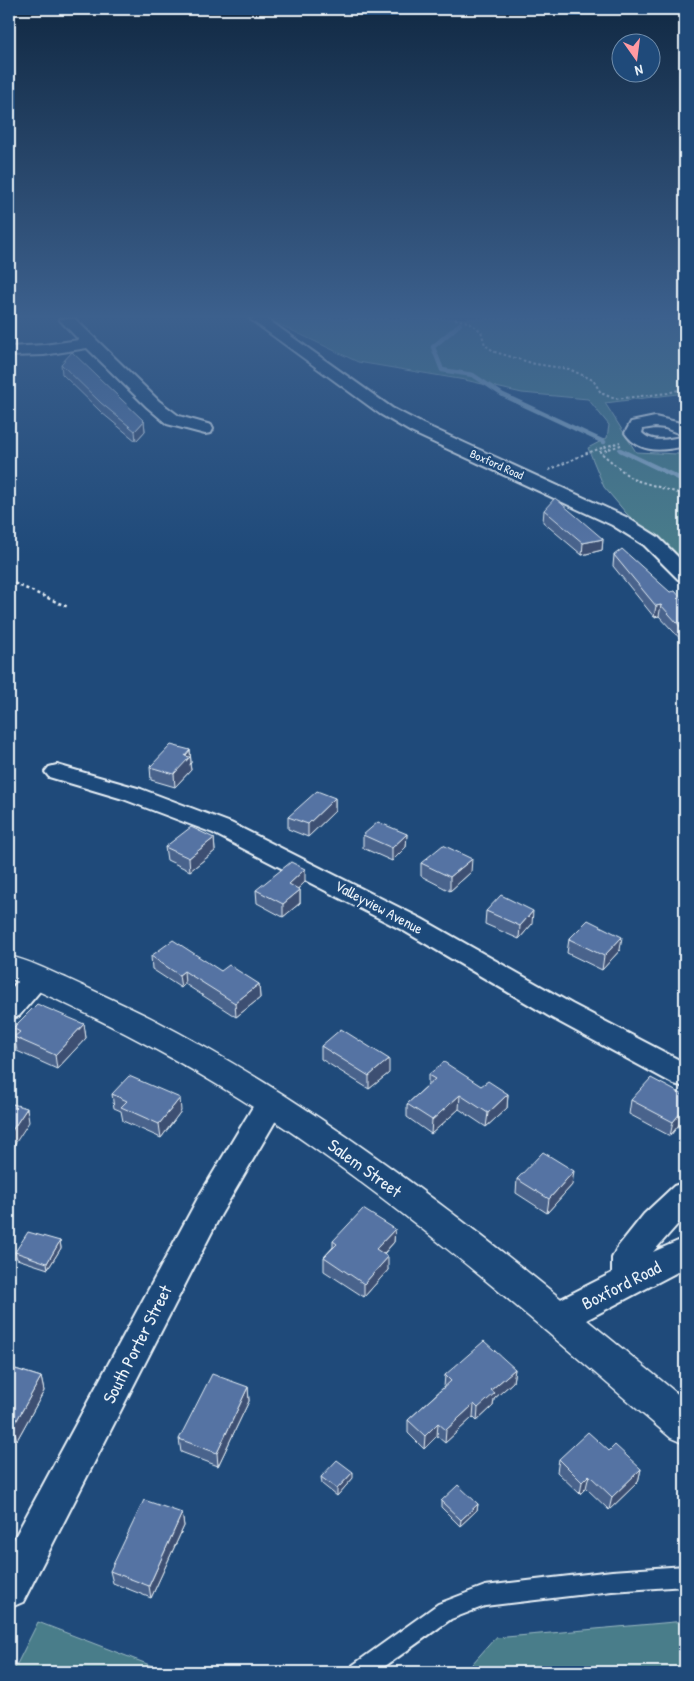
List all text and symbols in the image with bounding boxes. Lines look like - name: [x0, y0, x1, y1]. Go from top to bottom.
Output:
- north arrow: [612, 32, 662, 82]
- text: N: [633, 61, 645, 81]
- street label: Boxford Road: [467, 445, 527, 484]
- street label: Valleyview Avenue: [331, 875, 427, 939]
- street label: Salem Street: [323, 1133, 408, 1204]
- street label: Boxford Road: [577, 1254, 665, 1316]
- street label: South Porter Street: [96, 1280, 178, 1407]

